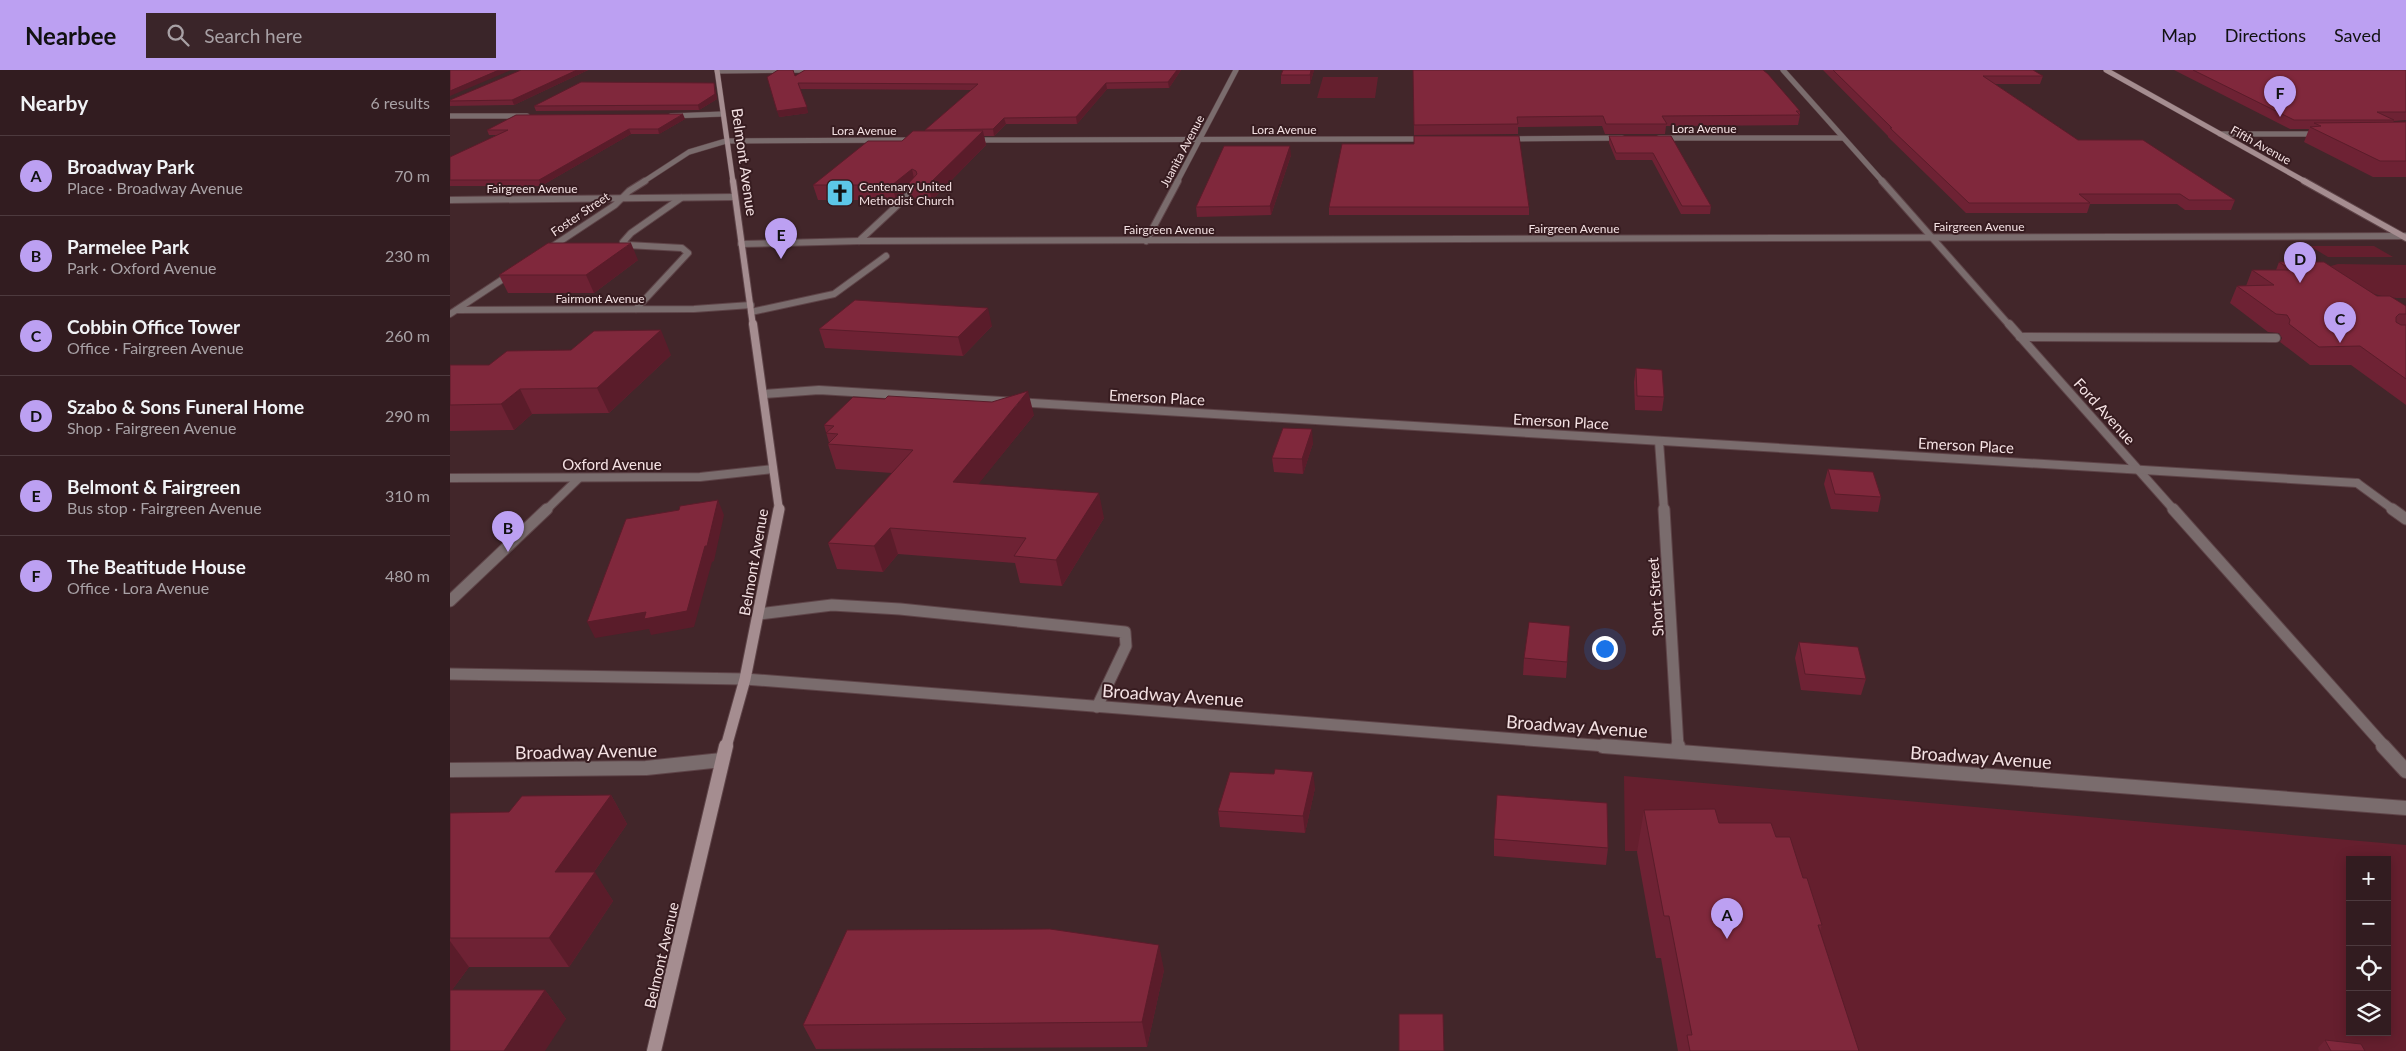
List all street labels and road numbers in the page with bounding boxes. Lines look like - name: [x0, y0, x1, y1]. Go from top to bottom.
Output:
- street label: Belmont Avenue: [729, 107, 761, 217]
- street label: Juanita Avenue: [1157, 112, 1207, 190]
- street label: Lora Avenue: [1671, 121, 1737, 136]
- street label: Lora Avenue: [1251, 122, 1317, 137]
- street label: Fifth Avenue: [2228, 122, 2294, 168]
- street label: Lora Avenue: [831, 123, 897, 138]
- street label: Fairgreen Avenue: [486, 181, 578, 196]
- street label: Foster Street: [548, 188, 613, 239]
- street label: Fairgreen Avenue: [1933, 219, 2025, 234]
- street label: Fairgreen Avenue: [1528, 221, 1620, 236]
- street label: Fairgreen Avenue: [1123, 222, 1215, 237]
- street label: Fairmont Avenue: [555, 291, 645, 306]
- street label: Ford Avenue: [2071, 374, 2139, 448]
- street label: Emerson Place: [1108, 385, 1206, 409]
- street label: Emerson Place: [1512, 409, 1610, 433]
- street label: Emerson Place: [1917, 433, 2015, 457]
- street label: Oxford Avenue: [562, 455, 662, 473]
- street label: Belmont Avenue: [735, 507, 771, 617]
- street label: Short Street: [1643, 556, 1667, 637]
- street label: Broadway Avenue: [1101, 679, 1245, 711]
- street label: Broadway Avenue: [1505, 710, 1649, 742]
- street label: Broadway Avenue: [515, 739, 657, 763]
- street label: Broadway Avenue: [1909, 741, 2053, 773]
- street label: Belmont Avenue: [640, 900, 682, 1010]

